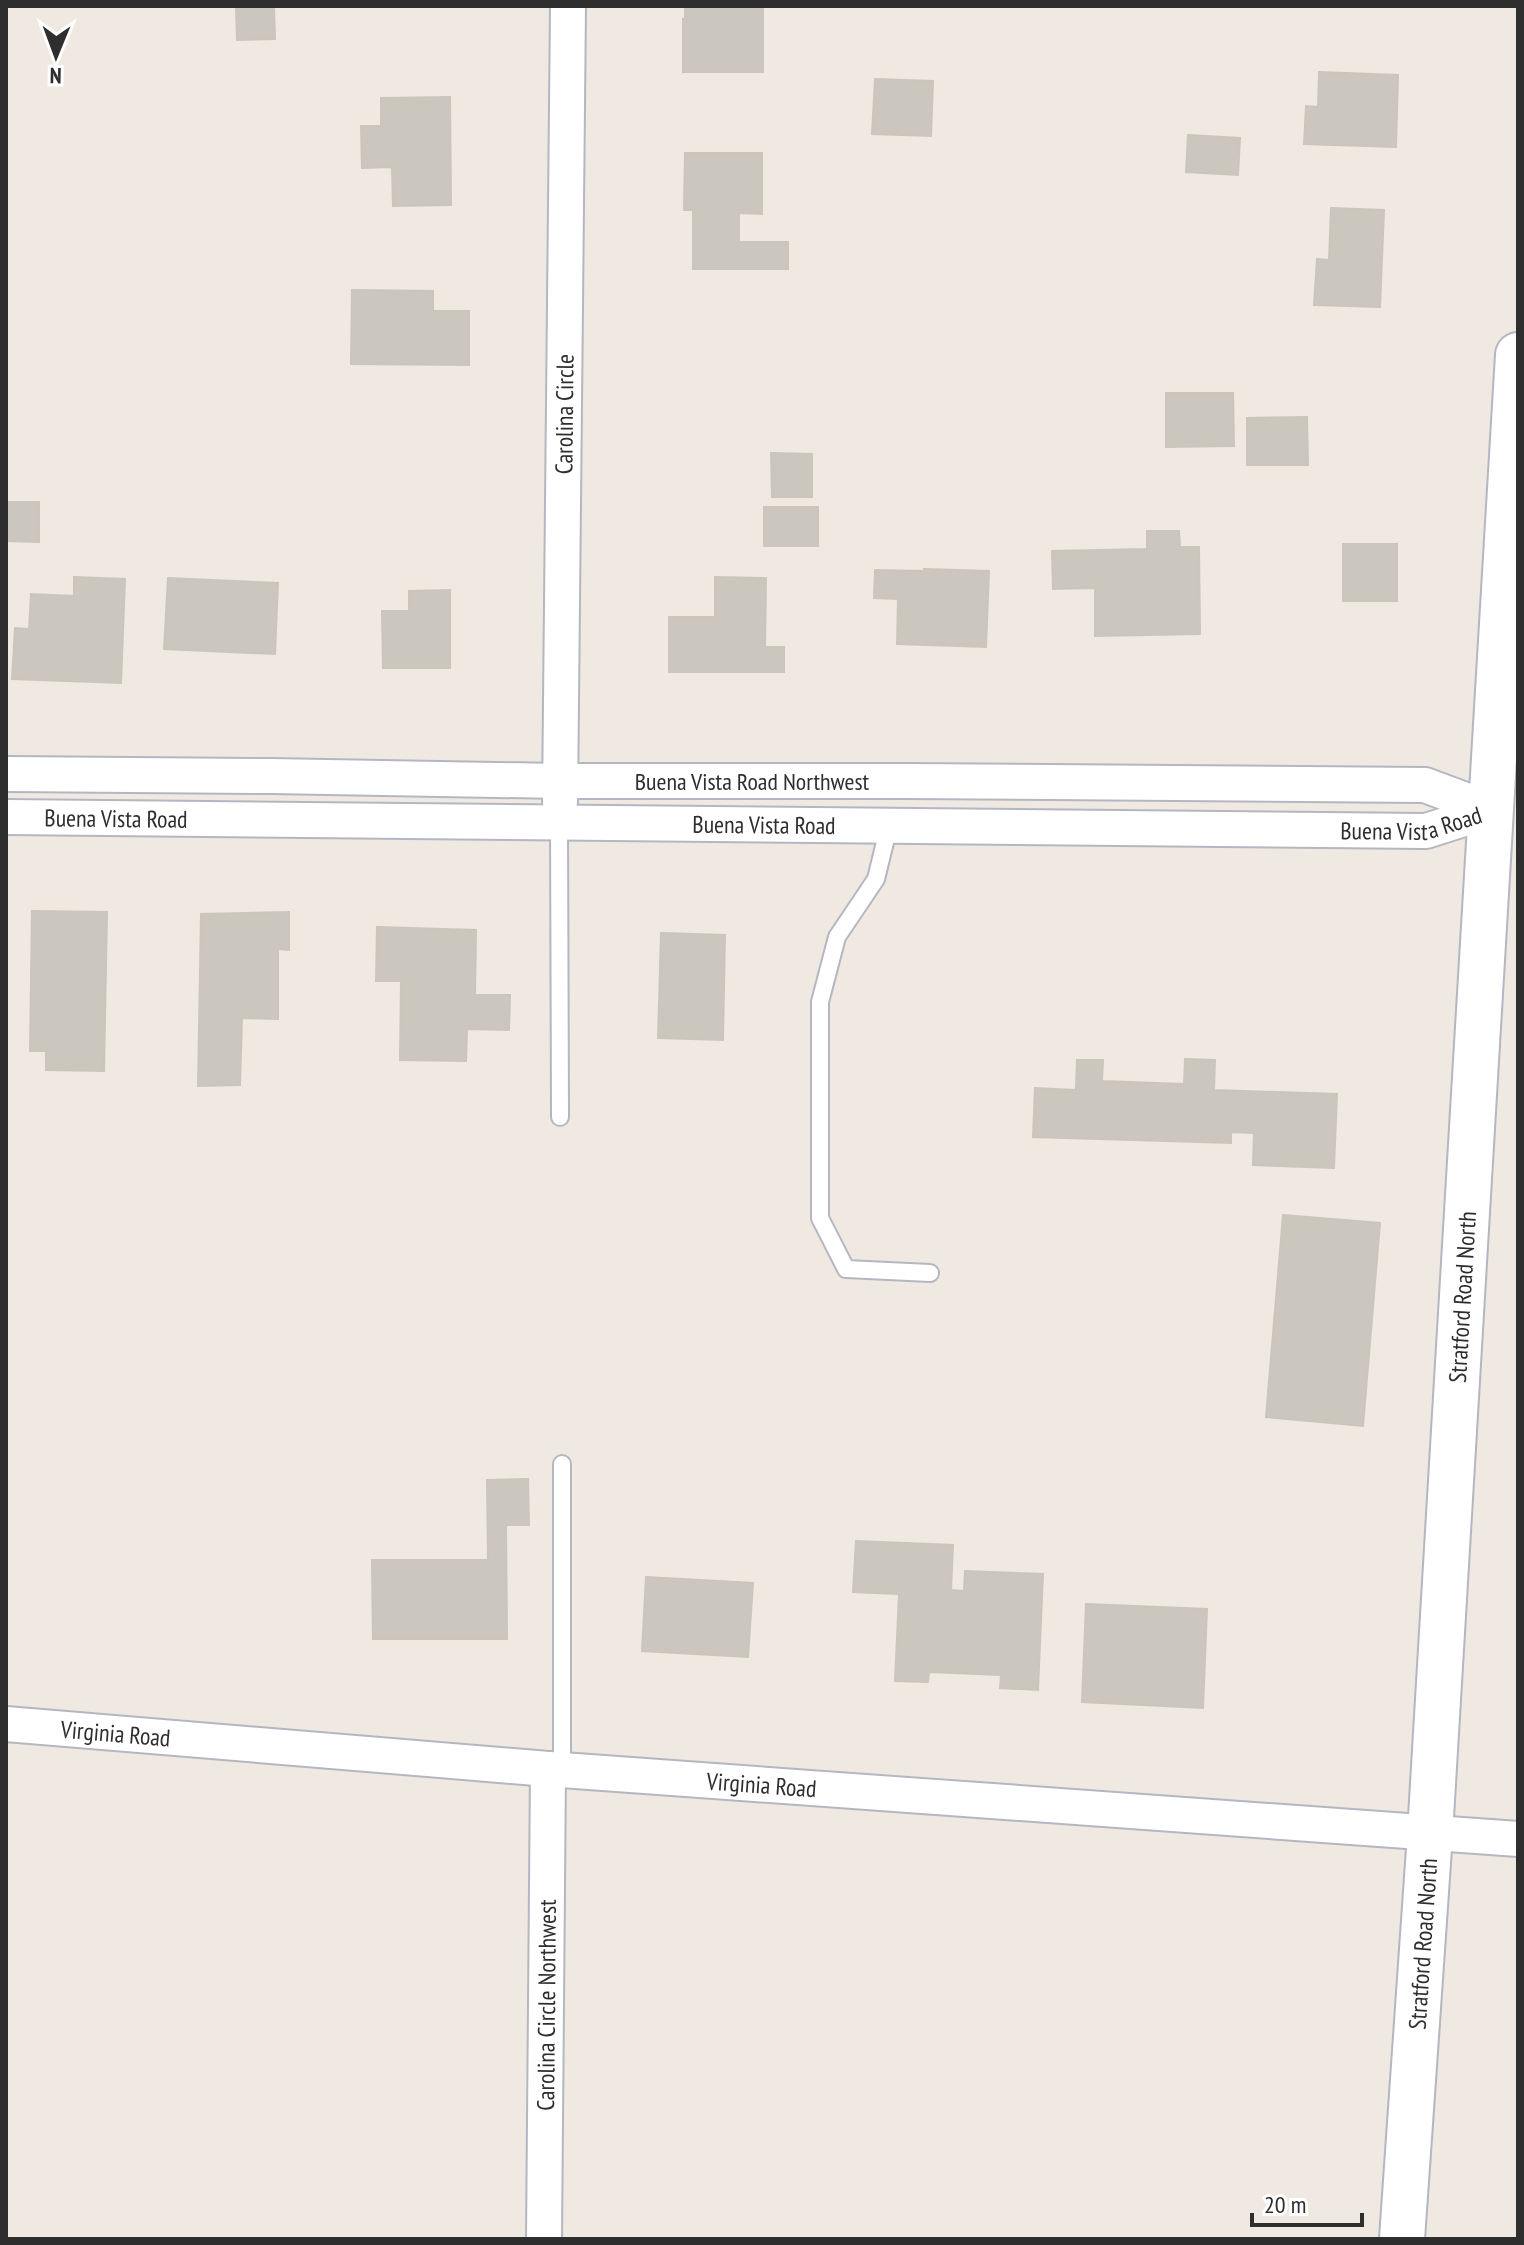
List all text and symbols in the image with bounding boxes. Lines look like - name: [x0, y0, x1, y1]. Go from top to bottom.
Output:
- north arrow: [16, 16, 96, 96]
- text: N: [49, 62, 62, 90]
- street label: Carolina Circle: [548, 354, 580, 474]
- street label: Buena Vista Road Northwest: [635, 766, 870, 797]
- street label: Buena Vista Road: [1340, 799, 1485, 847]
- street label: Buena Vista Road: [44, 802, 188, 834]
- street label: Buena Vista Road: [692, 808, 836, 841]
- street label: Stratford Road North: [1441, 1210, 1483, 1384]
- street label: Virginia Road: [59, 1713, 172, 1753]
- street label: Virginia Road: [705, 1765, 818, 1804]
- street label: Stratford Road North: [1401, 1857, 1444, 2030]
- street label: Carolina Circle Northwest: [530, 1899, 562, 2111]
- scale bar: [1252, 2177, 1362, 2227]
- text: 20 m: [1264, 2189, 1306, 2220]

